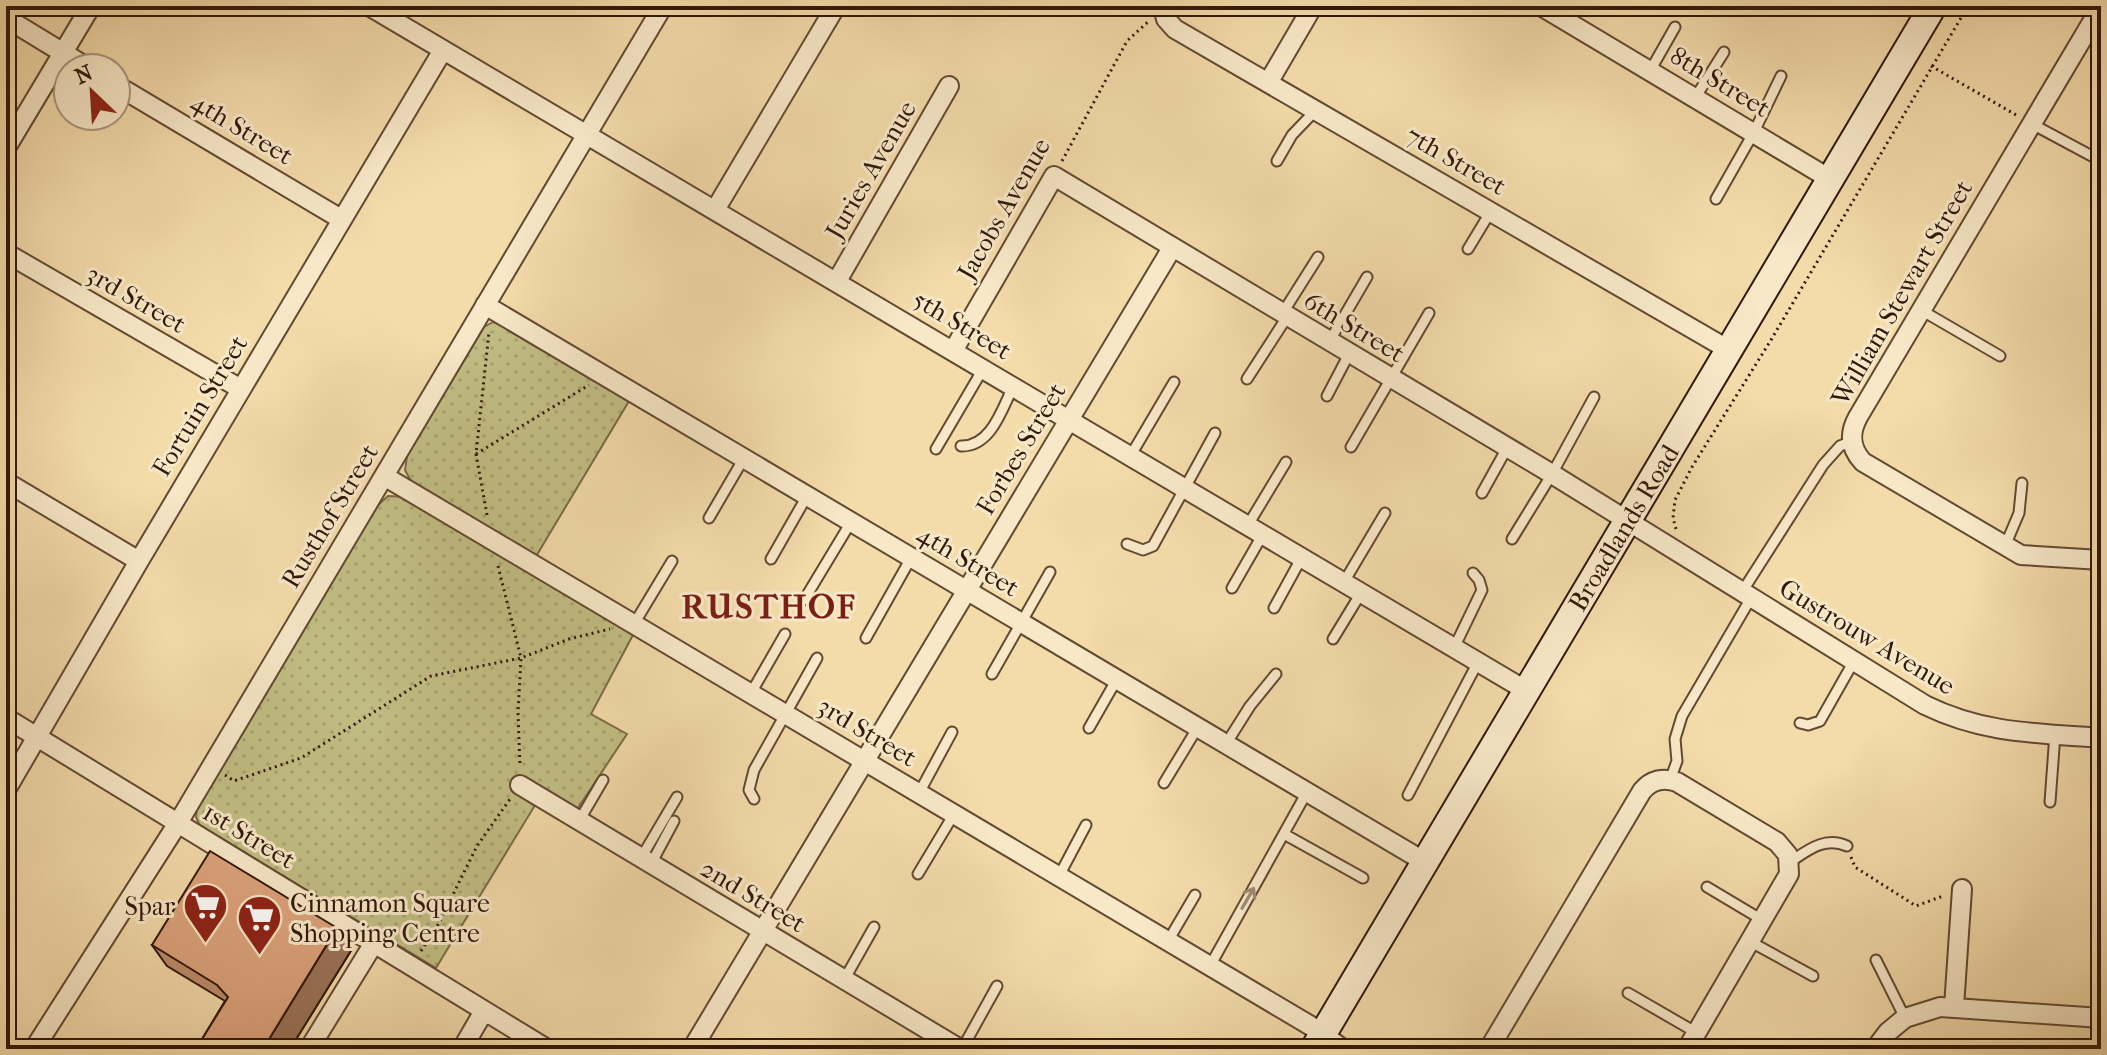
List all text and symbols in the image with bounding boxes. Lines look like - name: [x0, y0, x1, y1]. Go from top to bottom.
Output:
- street label: 8th Street: [1664, 40, 1776, 124]
- north arrow: [52, 52, 132, 132]
- text: N: [71, 59, 97, 90]
- street label: 4th Street: [185, 87, 299, 172]
- street label: Juries Avenue: [818, 95, 923, 246]
- street label: 7th Street: [1400, 120, 1512, 202]
- street label: Jacobs Avenue: [950, 133, 1057, 287]
- street label: William Stewart Street: [1824, 174, 1980, 412]
- street label: 3rd Street: [81, 258, 192, 340]
- street label: 5th Street: [907, 284, 1017, 367]
- street label: 6th Street: [1298, 285, 1411, 370]
- street label: Fortuin Street: [146, 329, 255, 482]
- street label: Forbes Street: [970, 377, 1073, 520]
- street label: Rusthof Street: [275, 438, 385, 594]
- street label: Broadlands Road: [1562, 438, 1686, 617]
- street label: 4th Street: [911, 519, 1025, 604]
- street label: Gustrouw Avenue: [1774, 572, 1961, 702]
- district label: RUSTHOF: [681, 587, 857, 627]
- street label: 3rd Street: [812, 690, 923, 774]
- street label: 1st Street: [197, 796, 301, 876]
- street label: 2nd Street: [695, 853, 812, 940]
- supermarket icon: Spar: [182, 882, 230, 945]
- one-way arrow: [1241, 887, 1256, 911]
- place label: Cinnamon Square Shopping Centre: [290, 888, 490, 949]
- place label: Spar: [124, 891, 175, 922]
- supermarket icon: Cinnamon Square Shopping Centre: [235, 894, 283, 957]

